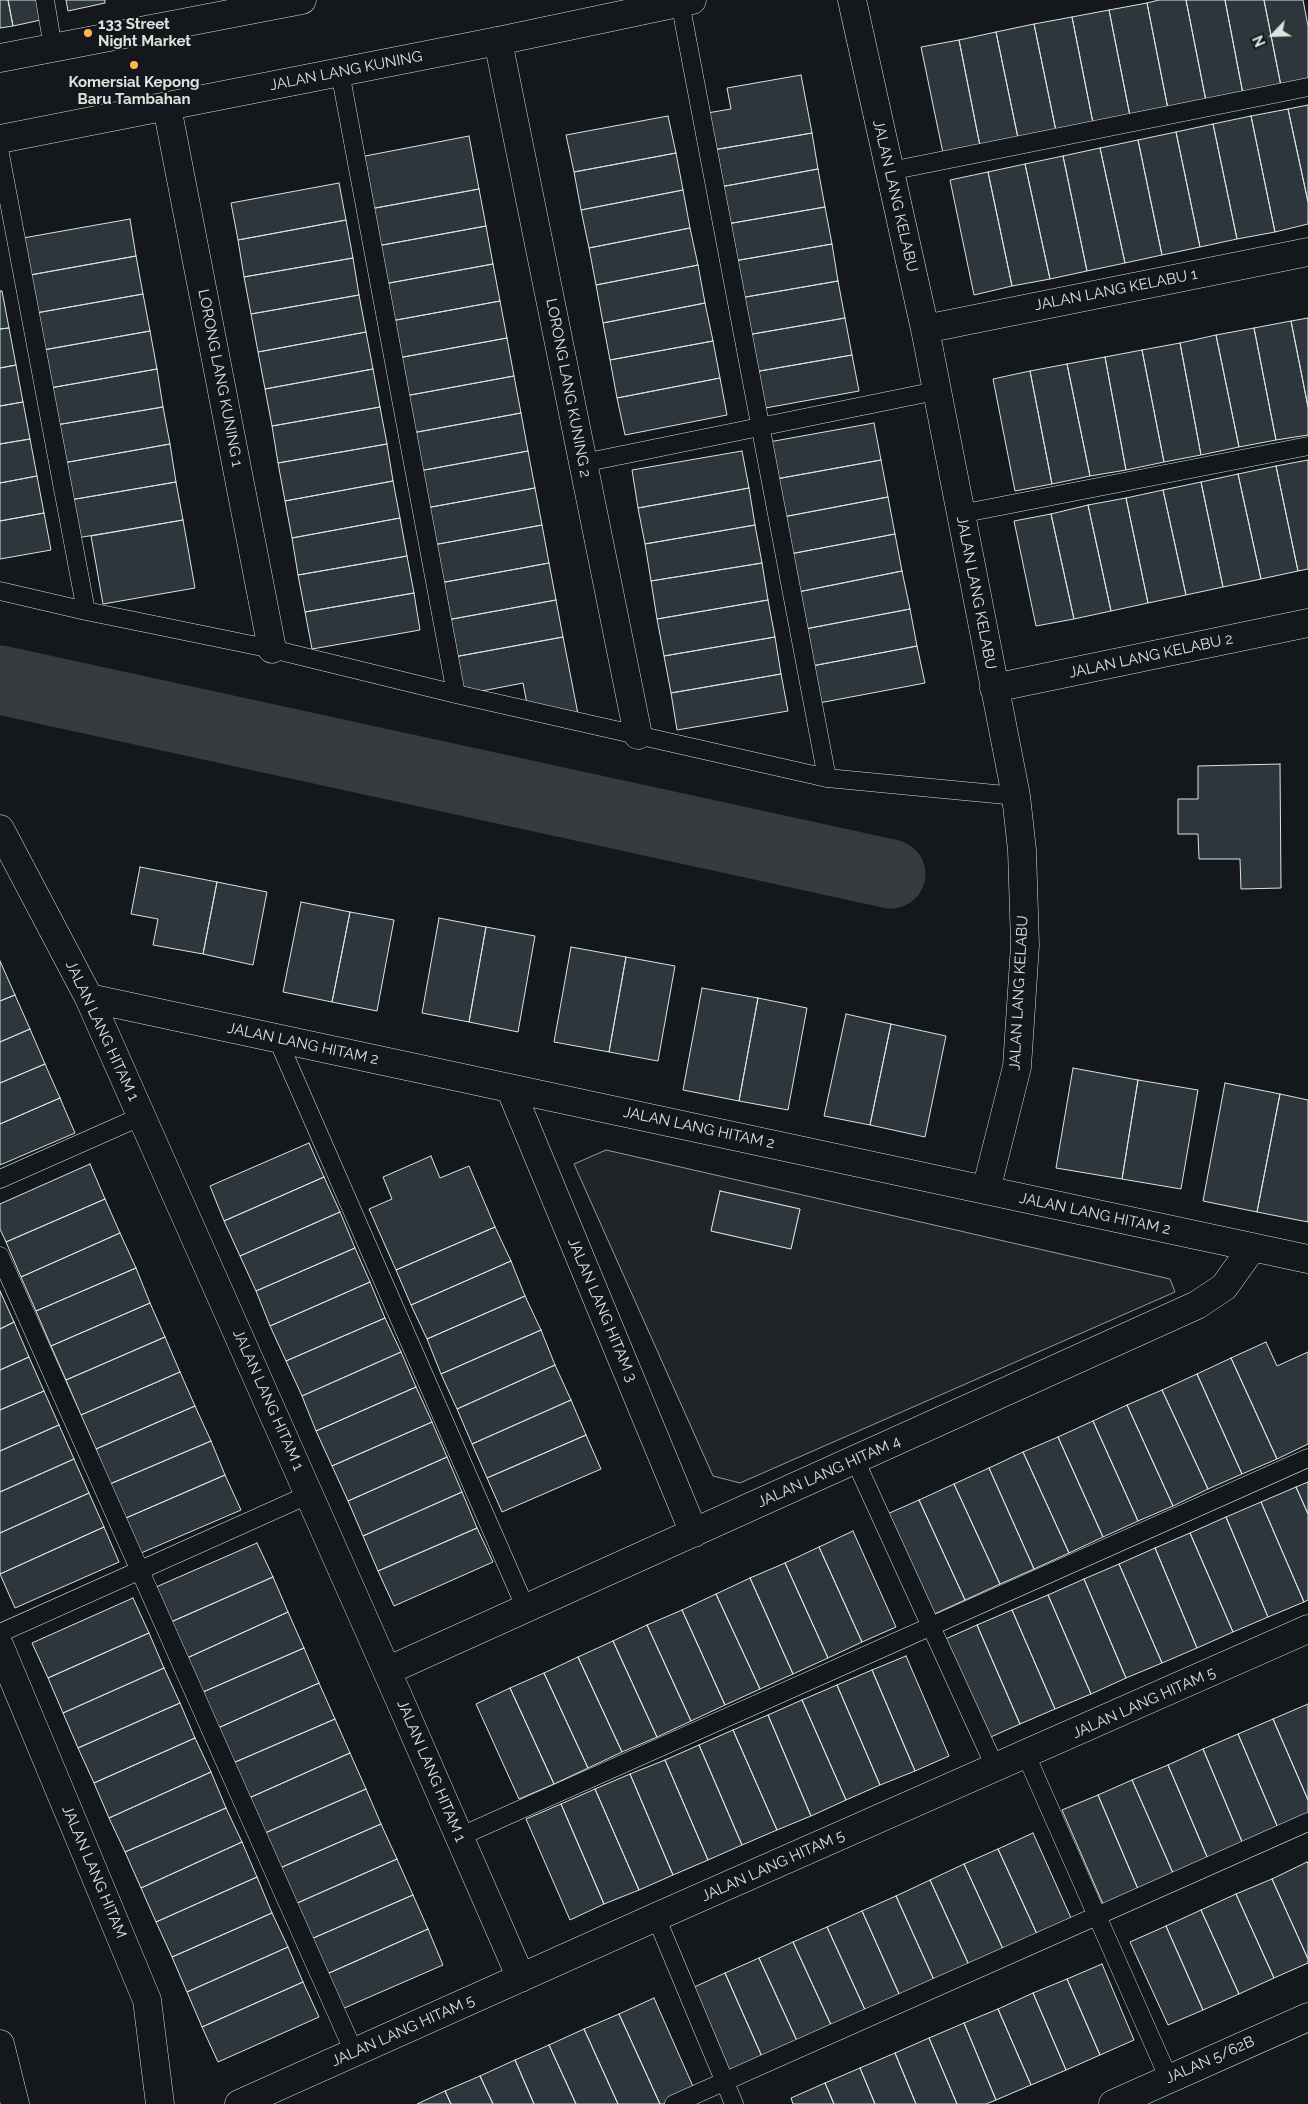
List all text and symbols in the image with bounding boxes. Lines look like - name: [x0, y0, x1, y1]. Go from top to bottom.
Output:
- north arrow: [1248, 10, 1298, 60]
- place label: 133 Street Night Market: [98, 15, 191, 50]
- marker: 133 Street Night Market: [82, 27, 94, 39]
- text: N: [1250, 33, 1269, 49]
- street label: JALAN LANG KUNING: [268, 47, 424, 95]
- marker: Komersial Kepong Baru Tambahan: [128, 59, 140, 71]
- place label: Komersial Kepong Baru Tambahan: [68, 73, 200, 108]
- street label: JALAN LANG KELABU: [869, 118, 921, 274]
- street label: JALAN LANG KELABU 1: [1033, 265, 1199, 315]
- street label: LORONG LANG KUNING 1: [194, 288, 246, 468]
- street label: LORONG LANG KUNING 2: [542, 297, 594, 479]
- street label: JALAN LANG KELABU: [952, 515, 1000, 671]
- street label: JALAN LANG KELABU 2: [1067, 630, 1235, 682]
- street label: JALAN LANG KELABU: [1006, 915, 1032, 1071]
- street label: JALAN LANG HITAM 1: [62, 958, 142, 1104]
- street label: JALAN LANG HITAM 2: [226, 1019, 380, 1069]
- street label: JALAN LANG HITAM 2: [622, 1103, 776, 1153]
- street label: JALAN LANG HITAM 2: [1018, 1189, 1172, 1239]
- street label: JALAN LANG HITAM 3: [564, 1235, 640, 1385]
- street label: JALAN LANG HITAM 1: [229, 1327, 307, 1473]
- street label: JALAN LANG HITAM 4: [755, 1432, 903, 1512]
- street label: JALAN LANG HITAM 5: [1070, 1663, 1218, 1743]
- street label: JALAN LANG HITAM 1: [393, 1697, 469, 1845]
- street label: JALAN LANG HITAM: [58, 1803, 130, 1941]
- street label: JALAN LANG HITAM 5: [699, 1826, 847, 1906]
- street label: JALAN LANG HITAM 5: [329, 1991, 477, 2071]
- street label: JALAN 5/62B: [1163, 2032, 1257, 2088]

